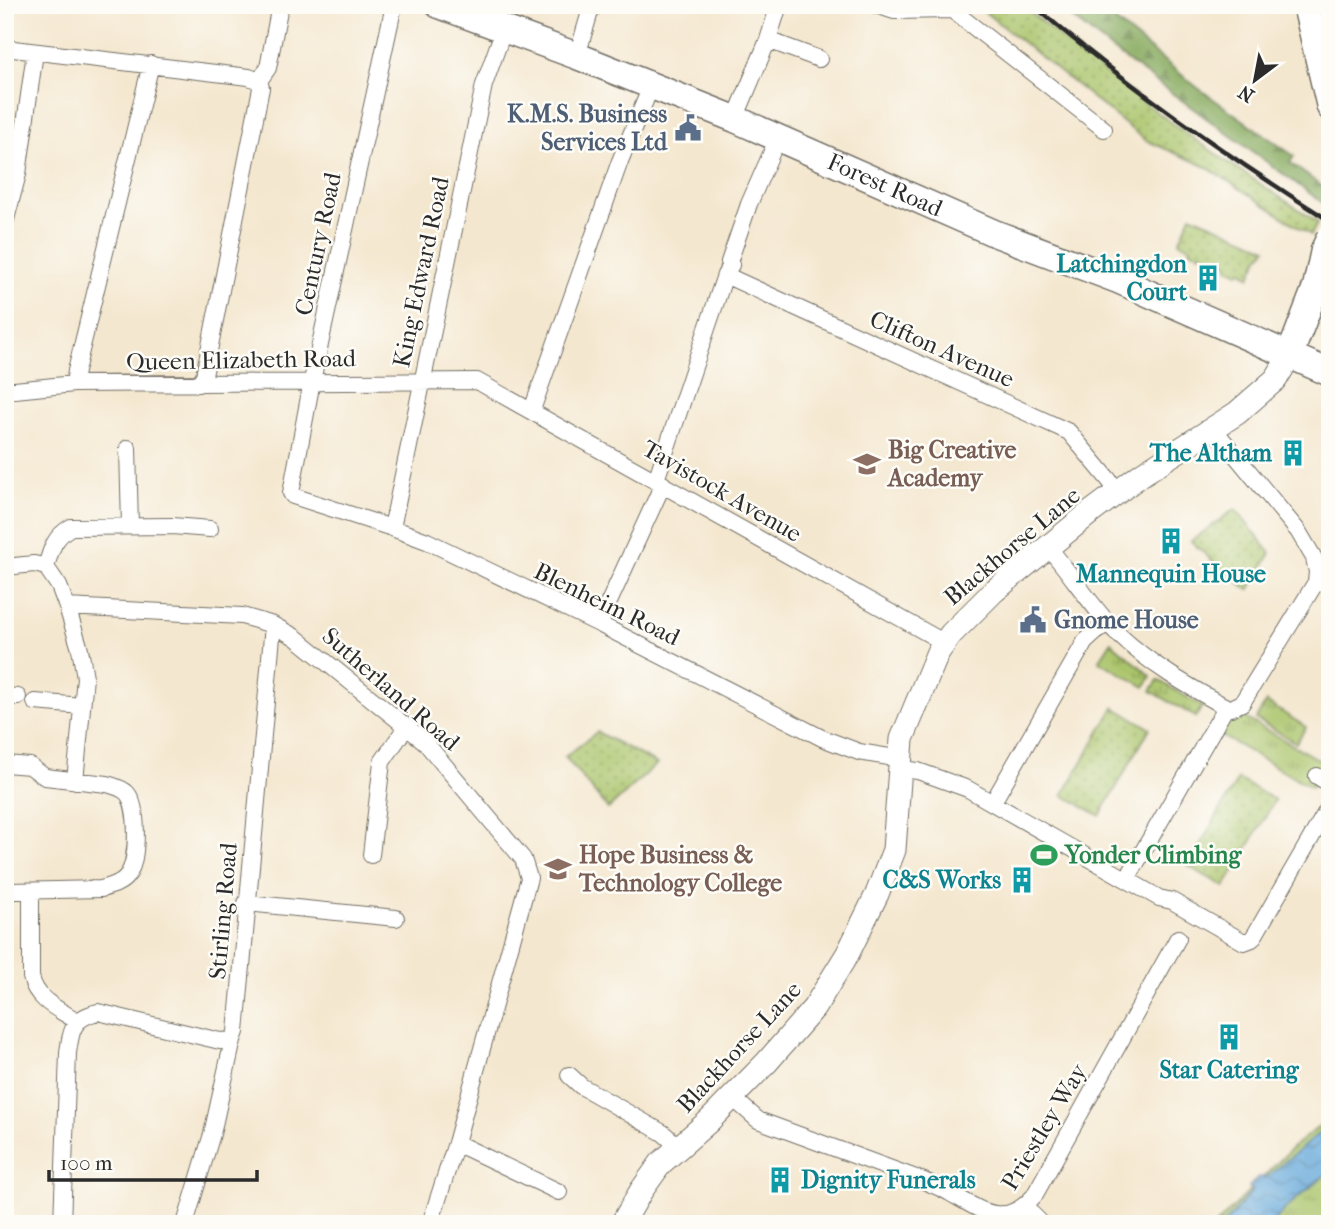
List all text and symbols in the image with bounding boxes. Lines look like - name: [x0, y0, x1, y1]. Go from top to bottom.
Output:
- north arrow: [1220, 46, 1290, 116]
- text: N: [1234, 80, 1258, 107]
- place label: K.M.S. Business Services Ltd: [507, 100, 668, 156]
- public building icon: K.M.S. Business Services Ltd: [673, 113, 703, 143]
- street label: Forest Road: [823, 147, 948, 223]
- street label: Century Road: [289, 169, 347, 318]
- street label: King Edward Road: [387, 173, 455, 370]
- place label: Latchingdon Court: [1056, 250, 1188, 306]
- building icon: Latchingdon Court: [1193, 263, 1223, 293]
- street label: Clifton Avenue: [866, 305, 1019, 393]
- street label: Queen Elizabeth Road: [126, 344, 357, 376]
- street label: Tavistock Avenue: [637, 434, 807, 548]
- place label: Big Creative Academy: [886, 436, 1016, 492]
- building icon: The Altham: [1278, 438, 1308, 468]
- place label: The Altham: [1149, 439, 1273, 467]
- school or university icon: Big Creative Academy: [852, 449, 882, 479]
- street label: Blackhorse Lane: [938, 481, 1086, 611]
- building icon: Mannequin House: [1156, 526, 1186, 556]
- street label: Blenheim Road: [530, 557, 685, 652]
- place label: Mannequin House: [1076, 560, 1266, 588]
- public building icon: Gnome House: [1018, 605, 1048, 635]
- place label: Gnome House: [1054, 606, 1199, 634]
- street label: Sutherland Road: [317, 622, 466, 757]
- sports icon: Yonder Climbing: [1029, 840, 1059, 870]
- street label: Stirling Road: [203, 841, 243, 981]
- place label: Hope Business & Technology College: [578, 841, 782, 897]
- place label: Yonder Climbing: [1063, 841, 1242, 869]
- school or university icon: Hope Business & Technology College: [543, 854, 573, 884]
- building icon: C&S Works: [1007, 865, 1037, 895]
- place label: C&S Works: [883, 866, 1001, 894]
- street label: Blackhorse Lane: [671, 976, 807, 1118]
- building icon: Star Catering: [1214, 1022, 1244, 1052]
- place label: Star Catering: [1159, 1056, 1300, 1084]
- street label: Priestley Way: [995, 1058, 1093, 1195]
- scale bar: [49, 1138, 257, 1182]
- text: 100 m: [60, 1151, 113, 1175]
- building icon: Dignity Funerals: [765, 1165, 795, 1195]
- place label: Dignity Funerals: [801, 1166, 976, 1194]

